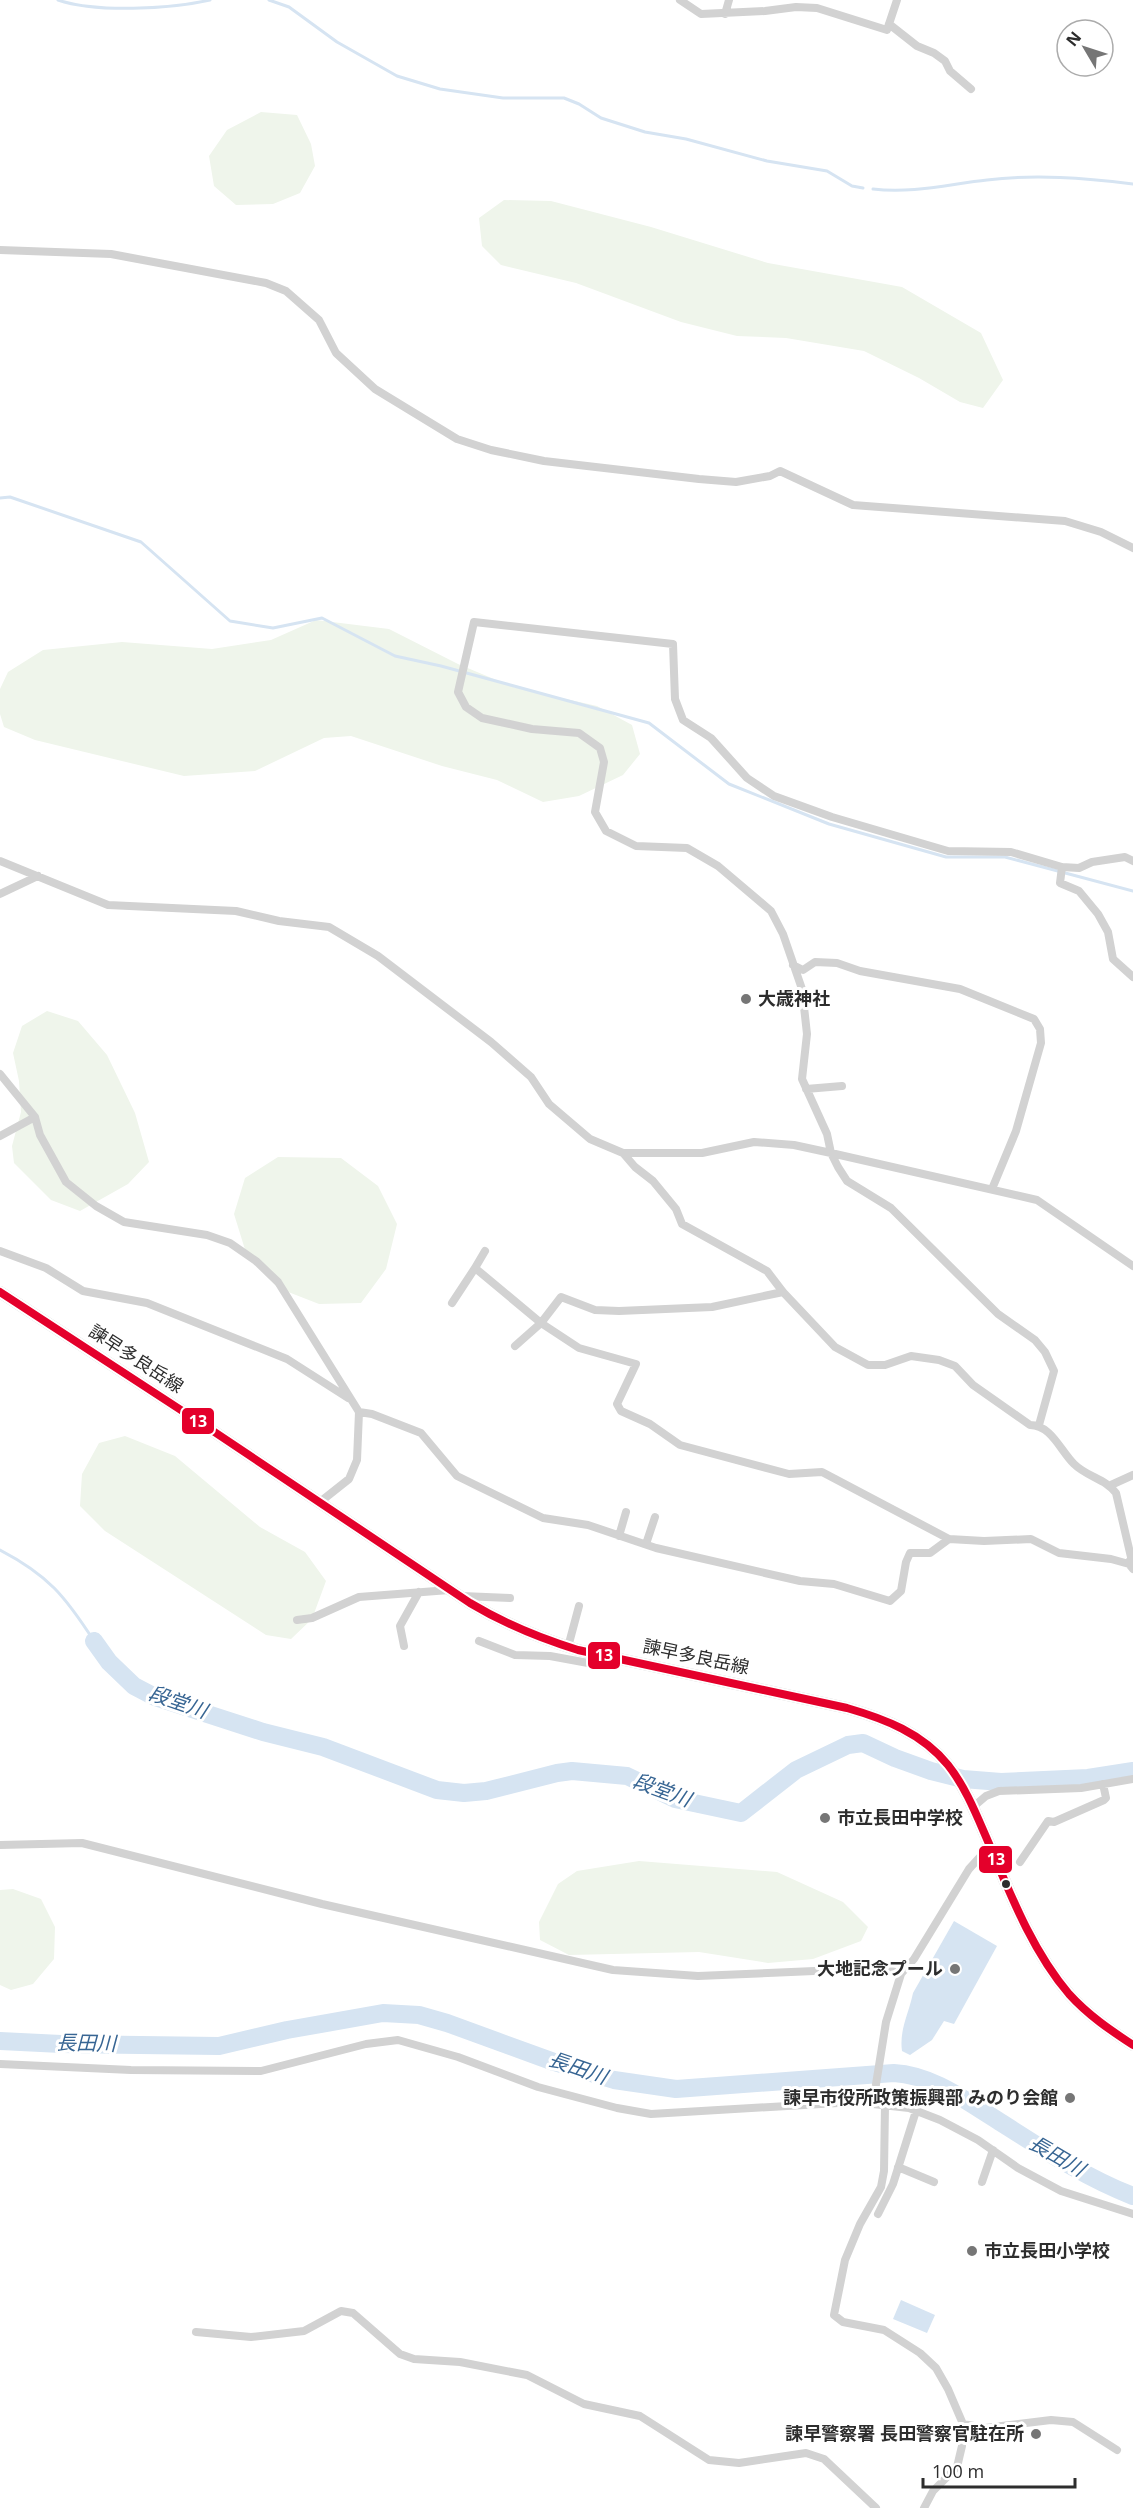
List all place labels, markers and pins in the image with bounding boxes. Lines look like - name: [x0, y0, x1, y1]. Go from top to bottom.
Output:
- place label: 大歳神社: [758, 986, 830, 1010]
- marker: 大歳神社: [739, 992, 753, 1006]
- place label: 市立長田中学校: [837, 1805, 963, 1829]
- marker: 市立長田中学校: [818, 1811, 832, 1825]
- unlabelled marker: [1000, 1878, 1012, 1890]
- place label: 大地記念プール: [817, 1956, 943, 1980]
- marker: 大地記念プール: [948, 1962, 962, 1976]
- place label: 諫早市役所政策振興部 みのり会館: [783, 2085, 1058, 2109]
- marker: 諫早市役所政策振興部 みのり会館: [1063, 2091, 1077, 2105]
- place label: 市立長田小学校: [984, 2238, 1110, 2262]
- marker: 市立長田小学校: [965, 2244, 979, 2258]
- place label: 諫早警察署 長田警察官駐在所: [785, 2421, 1024, 2445]
- marker: 諫早警察署 長田警察官駐在所: [1029, 2427, 1043, 2441]

